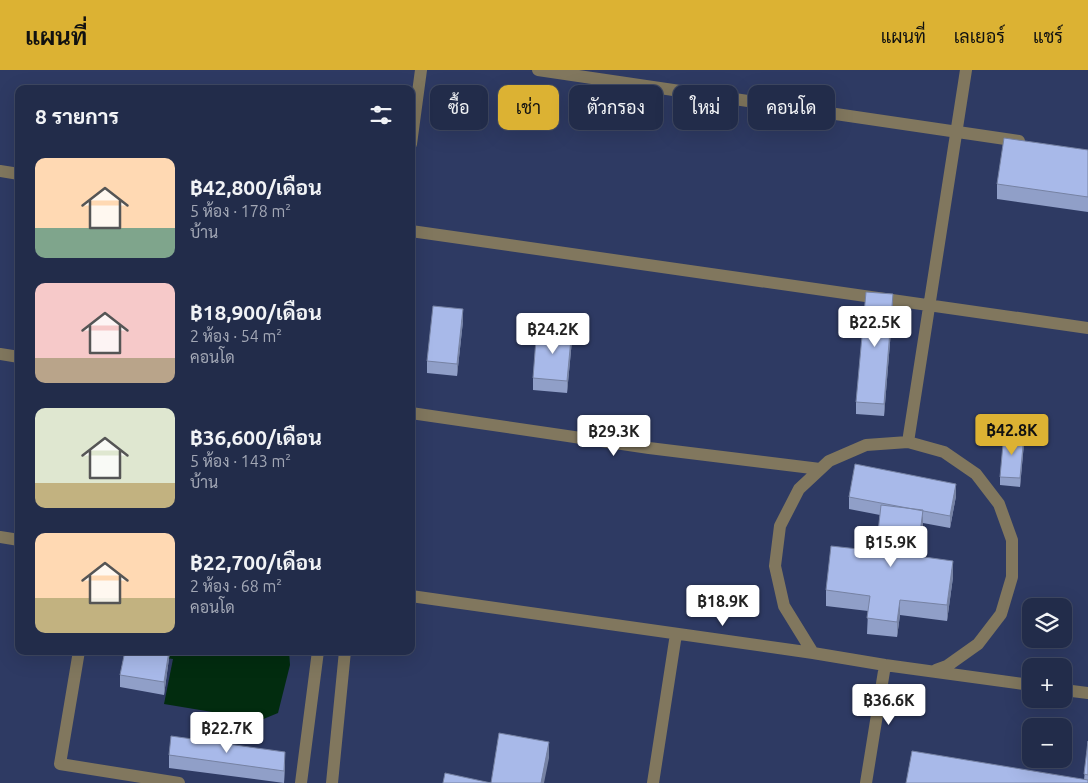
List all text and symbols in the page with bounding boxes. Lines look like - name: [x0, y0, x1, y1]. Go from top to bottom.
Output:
- text: แผนที่: [25, 23, 87, 50]
- text: แผนที่: [881, 26, 926, 46]
- text: เลเยอร์: [954, 26, 1005, 46]
- text: แชร์: [1033, 26, 1063, 46]
- chip: ซื้อ: [430, 85, 488, 130]
- chip: เช่า: [498, 85, 559, 130]
- chip: ตัวกรอง: [569, 85, 663, 130]
- chip: ใหม่: [673, 85, 738, 130]
- chip: คอนโด: [748, 85, 835, 130]
- icon: filters: [367, 101, 395, 129]
- text: 8 รายการ: [35, 104, 119, 128]
- text: ฿42,800/เดือน: [190, 175, 322, 199]
- icon: home: [75, 178, 135, 238]
- text: 5 ห้อง · 178 m²: [190, 202, 291, 220]
- text: บ้าน: [190, 223, 218, 241]
- text: ฿18,900/เดือน: [190, 300, 322, 324]
- icon: home: [75, 303, 135, 363]
- pin: ฿22.5K: [834, 306, 916, 348]
- pin: ฿24.2K: [512, 312, 594, 355]
- text: ฿22.5K: [849, 313, 901, 331]
- text: ฿24.2K: [527, 320, 579, 338]
- text: 2 ห้อง · 54 m²: [190, 327, 282, 345]
- text: คอนโด: [190, 348, 235, 366]
- pin: ฿29.3K: [573, 414, 655, 457]
- pin: ฿42.8K: [971, 414, 1053, 456]
- text: ฿42.8K: [986, 421, 1038, 439]
- text: ฿29.3K: [588, 422, 640, 440]
- text: ฿36,600/เดือน: [190, 425, 322, 449]
- icon: home: [75, 428, 135, 488]
- text: 5 ห้อง · 143 m²: [190, 452, 291, 470]
- text: บ้าน: [190, 473, 218, 491]
- pin: ฿15.9K: [850, 526, 932, 568]
- text: ฿15.9K: [865, 533, 917, 551]
- text: ฿22,700/เดือน: [190, 550, 322, 574]
- icon: home: [75, 553, 135, 613]
- text: 2 ห้อง · 68 m²: [190, 577, 282, 595]
- pin: ฿18.9K: [682, 584, 764, 627]
- text: ฿18.9K: [697, 592, 749, 610]
- text: คอนโด: [190, 598, 235, 616]
- map controls: [1022, 598, 1072, 768]
- button: layers: [1022, 598, 1072, 648]
- button: +: [1022, 658, 1072, 708]
- pin: ฿36.6K: [848, 684, 930, 726]
- text: ฿36.6K: [863, 691, 915, 709]
- pin: ฿22.7K: [186, 712, 268, 754]
- button: −: [1022, 718, 1072, 768]
- text: ฿22.7K: [201, 719, 253, 737]

